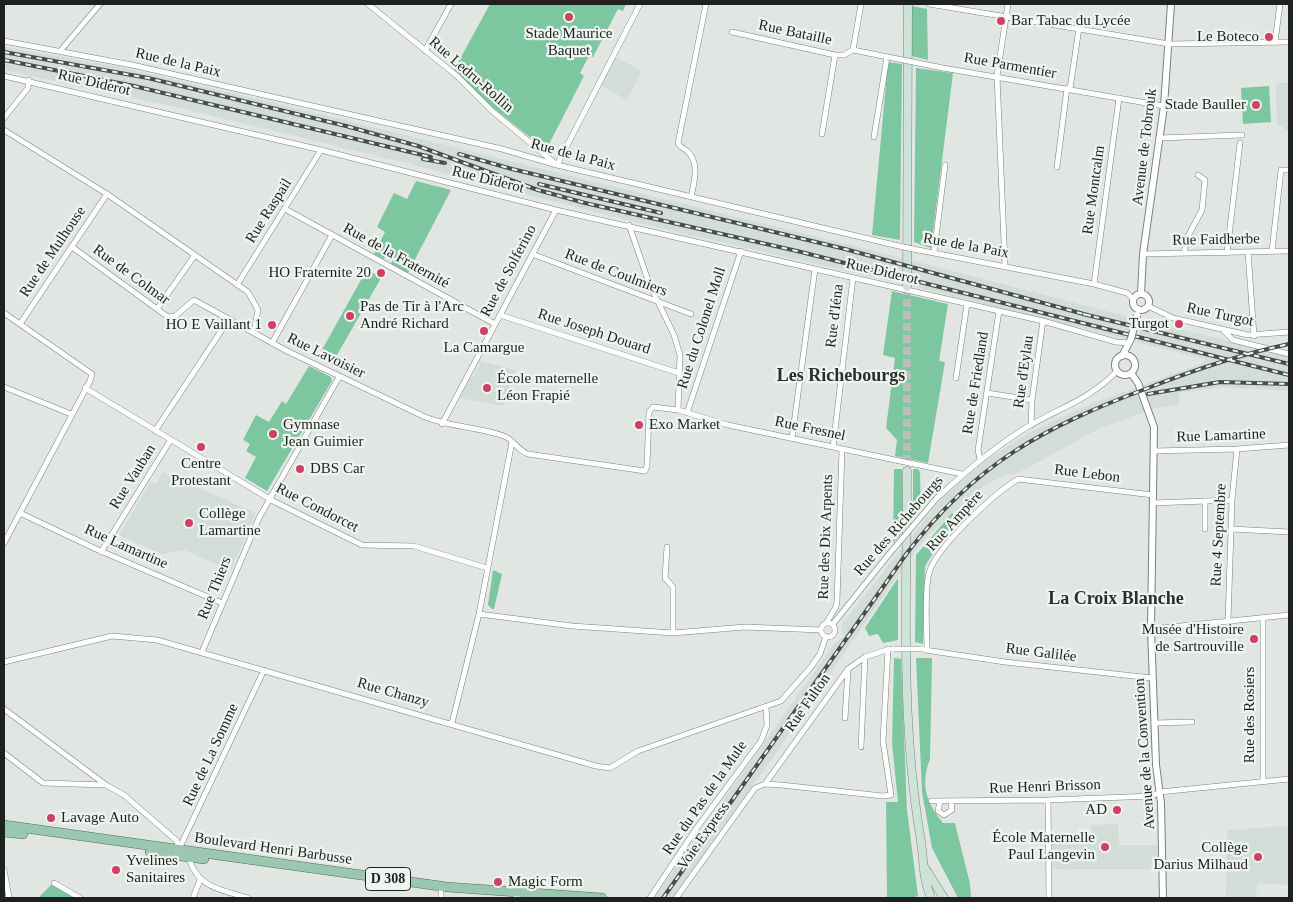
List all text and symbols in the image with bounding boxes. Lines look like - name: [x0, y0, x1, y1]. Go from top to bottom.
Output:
- marker: Stade Maurice Baquet: [563, 11, 575, 23]
- place label: Bar Tabac du Lycée: [1011, 12, 1130, 30]
- marker: Bar Tabac du Lycée: [995, 15, 1007, 27]
- street label: Rue Bataille: [757, 16, 833, 50]
- place label: Stade Maurice Baquet: [525, 25, 613, 60]
- place label: Le Boteco: [1197, 28, 1259, 46]
- marker: Le Boteco: [1263, 31, 1275, 43]
- street label: Rue Ledru-Rollin: [425, 33, 517, 117]
- street label: Rue de la Paix: [134, 44, 222, 82]
- street label: Rue Parmentier: [962, 49, 1058, 83]
- street label: Rue Diderot: [56, 66, 132, 100]
- street label: Avenue de Tobrouk: [1129, 87, 1161, 207]
- place label: Stade Bauller: [1165, 96, 1246, 114]
- marker: Stade Bauller: [1250, 99, 1262, 111]
- street label: Rue de la Paix: [529, 135, 617, 175]
- street label: Rue Montcalm: [1079, 144, 1109, 236]
- street label: Rue Diderot: [450, 162, 526, 198]
- street label: Rue Raspail: [242, 175, 296, 247]
- street label: Rue de Mulhouse: [16, 203, 90, 301]
- street label: Rue de la Fraternité: [340, 219, 452, 293]
- street label: Rue de Solferino: [477, 222, 541, 320]
- street label: Rue de la Paix: [922, 230, 1010, 262]
- street label: Rue Faidherbe: [1172, 230, 1260, 250]
- street label: Rue de Colmar: [89, 241, 173, 309]
- street label: Rue de Coulmiers: [562, 245, 670, 301]
- street label: Rue Diderot: [844, 255, 920, 289]
- place label: HO Fraternite 20: [269, 264, 371, 282]
- street label: Rue du Colonel Moll: [674, 265, 730, 391]
- marker: HO Fraternite 20: [375, 267, 387, 279]
- street label: Rue d'Iéna: [822, 283, 848, 349]
- place label: Pas de Tir à l'Arc André Richard: [360, 298, 464, 333]
- street label: Rue Turgot: [1185, 299, 1255, 331]
- street label: Rue Joseph Douard: [535, 305, 653, 359]
- marker: Pas de Tir à l'Arc André Richard: [344, 310, 356, 322]
- place label: Turgot: [1129, 315, 1169, 333]
- place label: HO E Vaillant 1: [166, 316, 262, 334]
- marker: Turgot: [1173, 318, 1185, 330]
- marker: HO E Vaillant 1: [266, 319, 278, 331]
- marker: La Camargue: [478, 325, 490, 337]
- street label: Rue Lavoisier: [284, 329, 368, 383]
- street label: Rue de Friedland: [959, 331, 993, 435]
- street label: Rue d'Eylau: [1010, 335, 1038, 409]
- place label: La Camargue: [444, 339, 524, 357]
- district label: Les Richebourgs: [777, 365, 905, 387]
- place label: École maternelle Léon Frapié: [497, 370, 598, 405]
- marker: École maternelle Léon Frapié: [481, 382, 493, 394]
- street label: Rue Fresnel: [773, 413, 847, 445]
- place label: Gymnase Jean Guimier: [283, 416, 363, 451]
- place label: Exo Market: [649, 416, 720, 434]
- marker: Exo Market: [633, 419, 645, 431]
- street label: Rue Lamartine: [1176, 425, 1266, 447]
- marker: Gymnase Jean Guimier: [267, 428, 279, 440]
- street label: Rue Vauban: [106, 441, 160, 513]
- marker: Centre Protestant: [195, 441, 207, 453]
- place label: Centre Protestant: [171, 455, 231, 490]
- place label: DBS Car: [310, 460, 365, 478]
- street label: Rue Lebon: [1053, 461, 1121, 487]
- marker: DBS Car: [294, 463, 306, 475]
- street label: Rue des Richebourgs: [850, 472, 948, 580]
- street label: Rue des Dix Arpents: [815, 474, 837, 600]
- street label: Rue Condorcet: [273, 479, 361, 537]
- street label: Rue 4 Septembre: [1207, 483, 1231, 587]
- street label: Rue Ampère: [923, 487, 987, 555]
- place label: Collège Lamartine: [199, 505, 261, 540]
- marker: Collège Lamartine: [183, 517, 195, 529]
- street label: Rue Lamartine: [81, 521, 171, 573]
- street label: Rue Thiers: [194, 554, 236, 622]
- district label: La Croix Blanche: [1048, 588, 1184, 610]
- place label: Musée d'Histoire de Sartrouville: [1142, 621, 1244, 656]
- marker: Musée d'Histoire de Sartrouville: [1248, 633, 1260, 645]
- street label: Rue Galilée: [1005, 640, 1077, 666]
- street label: Rue des Rosiers: [1241, 667, 1259, 763]
- street label: Rue Fulton: [781, 670, 835, 736]
- street label: Rue Chanzy: [355, 674, 431, 712]
- street label: Avenue de la Convention: [1131, 678, 1159, 830]
- street label: Rue de La Somme: [179, 701, 243, 809]
- street label: Rue du Pas de la Mule: [659, 737, 751, 859]
- street label: Rue Henri Brisson: [989, 776, 1101, 798]
- street label: Voie Express: [674, 799, 734, 873]
- place label: AD: [1085, 801, 1107, 819]
- marker: AD: [1111, 804, 1123, 816]
- place label: Lavage Auto: [61, 809, 139, 827]
- marker: Lavage Auto: [45, 812, 57, 824]
- street label: Boulevard Henri Barbusse: [193, 829, 353, 869]
- place label: École Maternelle Paul Langevin: [992, 829, 1095, 864]
- place label: Collège Darius Milhaud: [1153, 839, 1248, 874]
- marker: École Maternelle Paul Langevin: [1099, 841, 1111, 853]
- marker: Collège Darius Milhaud: [1252, 851, 1264, 863]
- place label: Yvelines Sanitaires: [126, 852, 185, 887]
- marker: Yvelines Sanitaires: [110, 864, 122, 876]
- road number: D 308: [366, 868, 410, 891]
- place label: Magic Form: [508, 873, 583, 891]
- marker: Magic Form: [492, 876, 504, 888]

